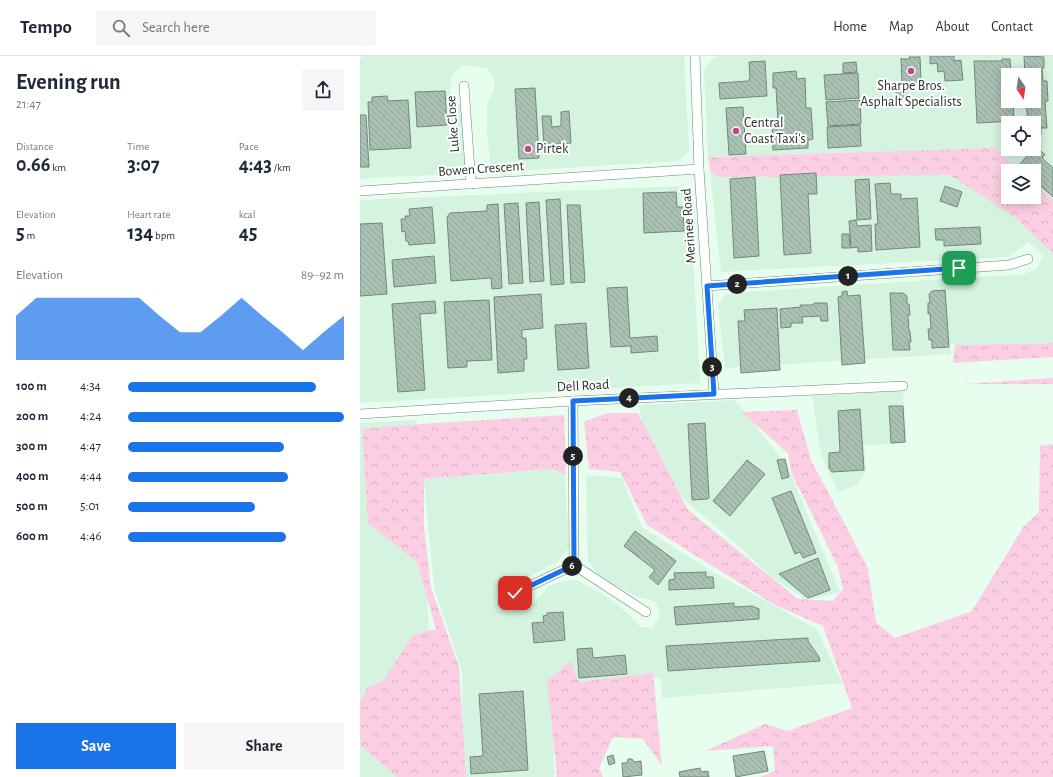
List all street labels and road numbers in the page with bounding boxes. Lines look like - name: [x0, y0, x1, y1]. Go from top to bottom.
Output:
- street label: Luke Close: [444, 95, 462, 153]
- street label: Bowen Crescent: [438, 159, 525, 179]
- street label: Merinee Road: [679, 188, 699, 264]
- street label: Dell Road: [556, 378, 610, 394]

